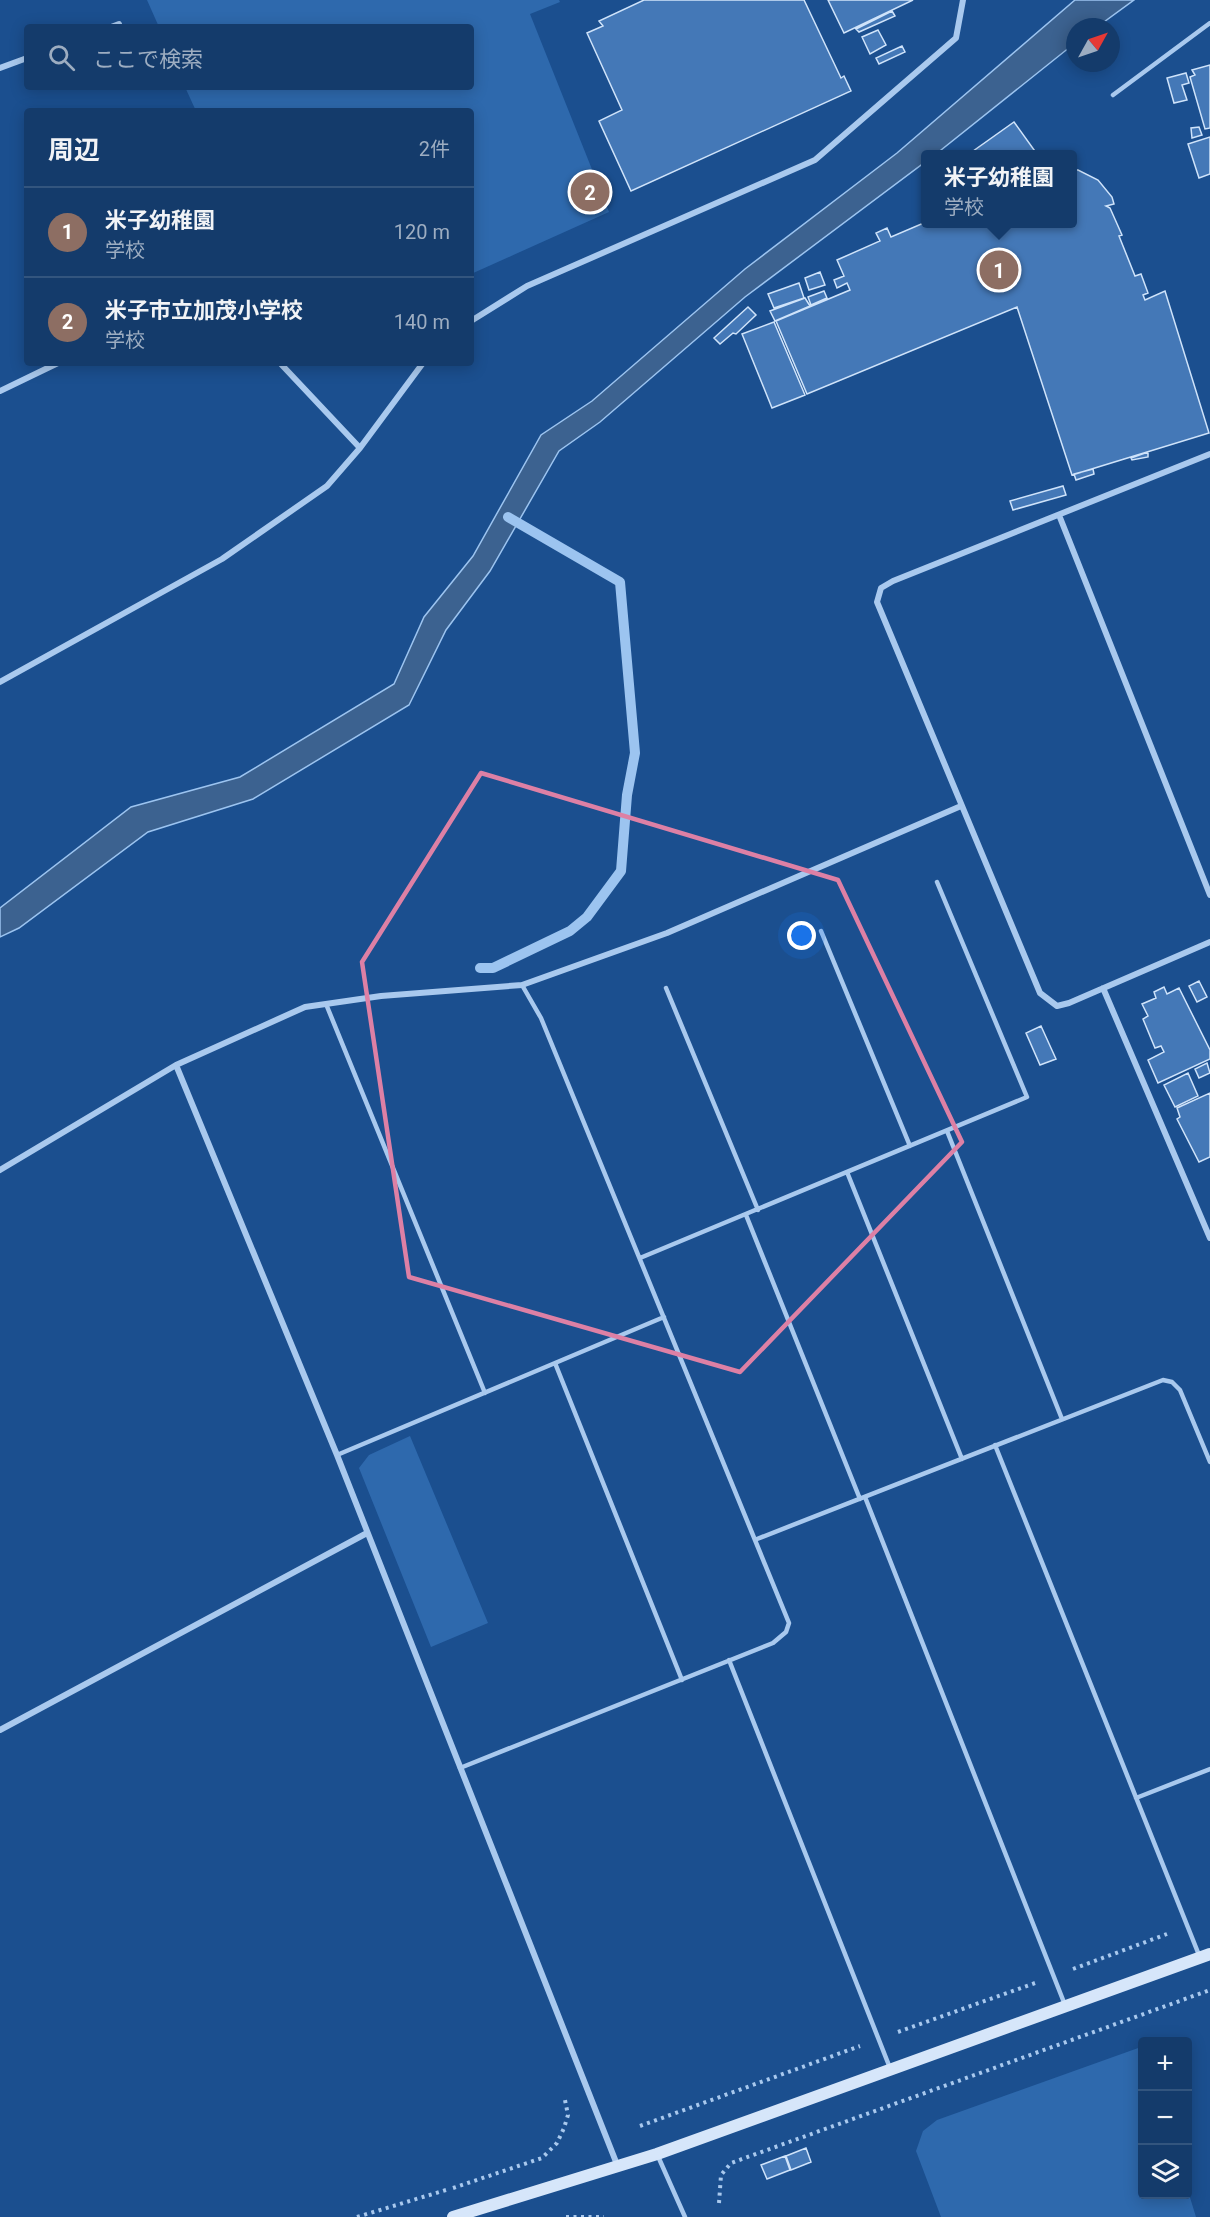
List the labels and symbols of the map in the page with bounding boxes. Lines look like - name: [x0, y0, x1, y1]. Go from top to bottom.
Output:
- north arrow: [1066, 18, 1120, 72]
- pin: 2: [570, 170, 610, 214]
- pin: 1: [980, 248, 1018, 292]
- your location: [787, 921, 816, 950]

